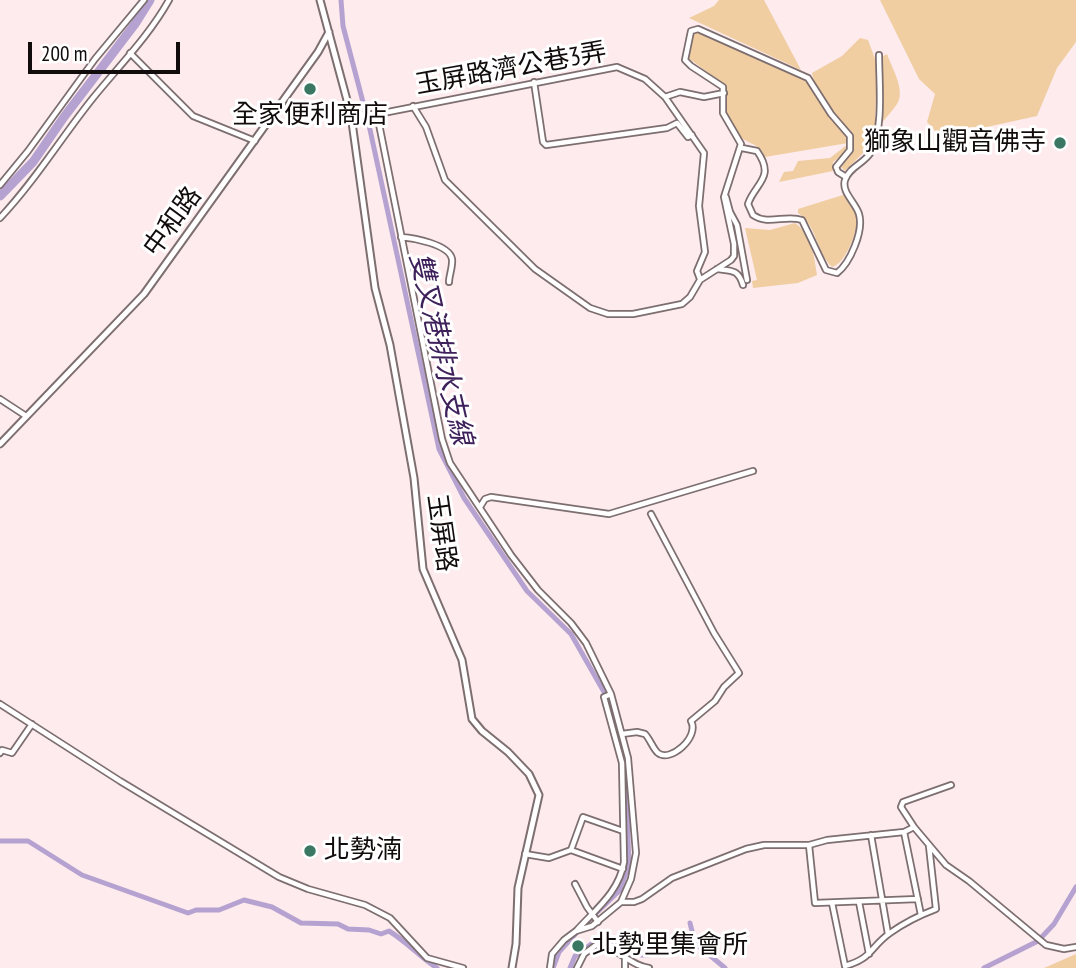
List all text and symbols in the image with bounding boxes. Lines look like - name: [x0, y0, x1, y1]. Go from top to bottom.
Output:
- scale bar: [32, 28, 184, 72]
- street label: 玉屏路濟公巷3弄: [413, 37, 609, 101]
- text: 200 m: [41, 40, 87, 67]
- marker: 全家便利商店: [302, 81, 318, 97]
- place label: 全家便利商店: [232, 100, 388, 132]
- place label: 獅象山觀音佛寺: [864, 127, 1046, 159]
- marker: 獅象山觀音佛寺: [1052, 135, 1068, 151]
- street label: 中和路: [137, 181, 209, 263]
- water label: 雙叉港排水支線: [402, 250, 478, 448]
- street label: 玉屏路: [420, 492, 462, 574]
- place label: 北勢湳: [324, 835, 402, 867]
- marker: 北勢湳: [302, 843, 318, 859]
- place label: 北勢里集會所: [592, 930, 748, 962]
- marker: 北勢里集會所: [570, 938, 586, 954]

